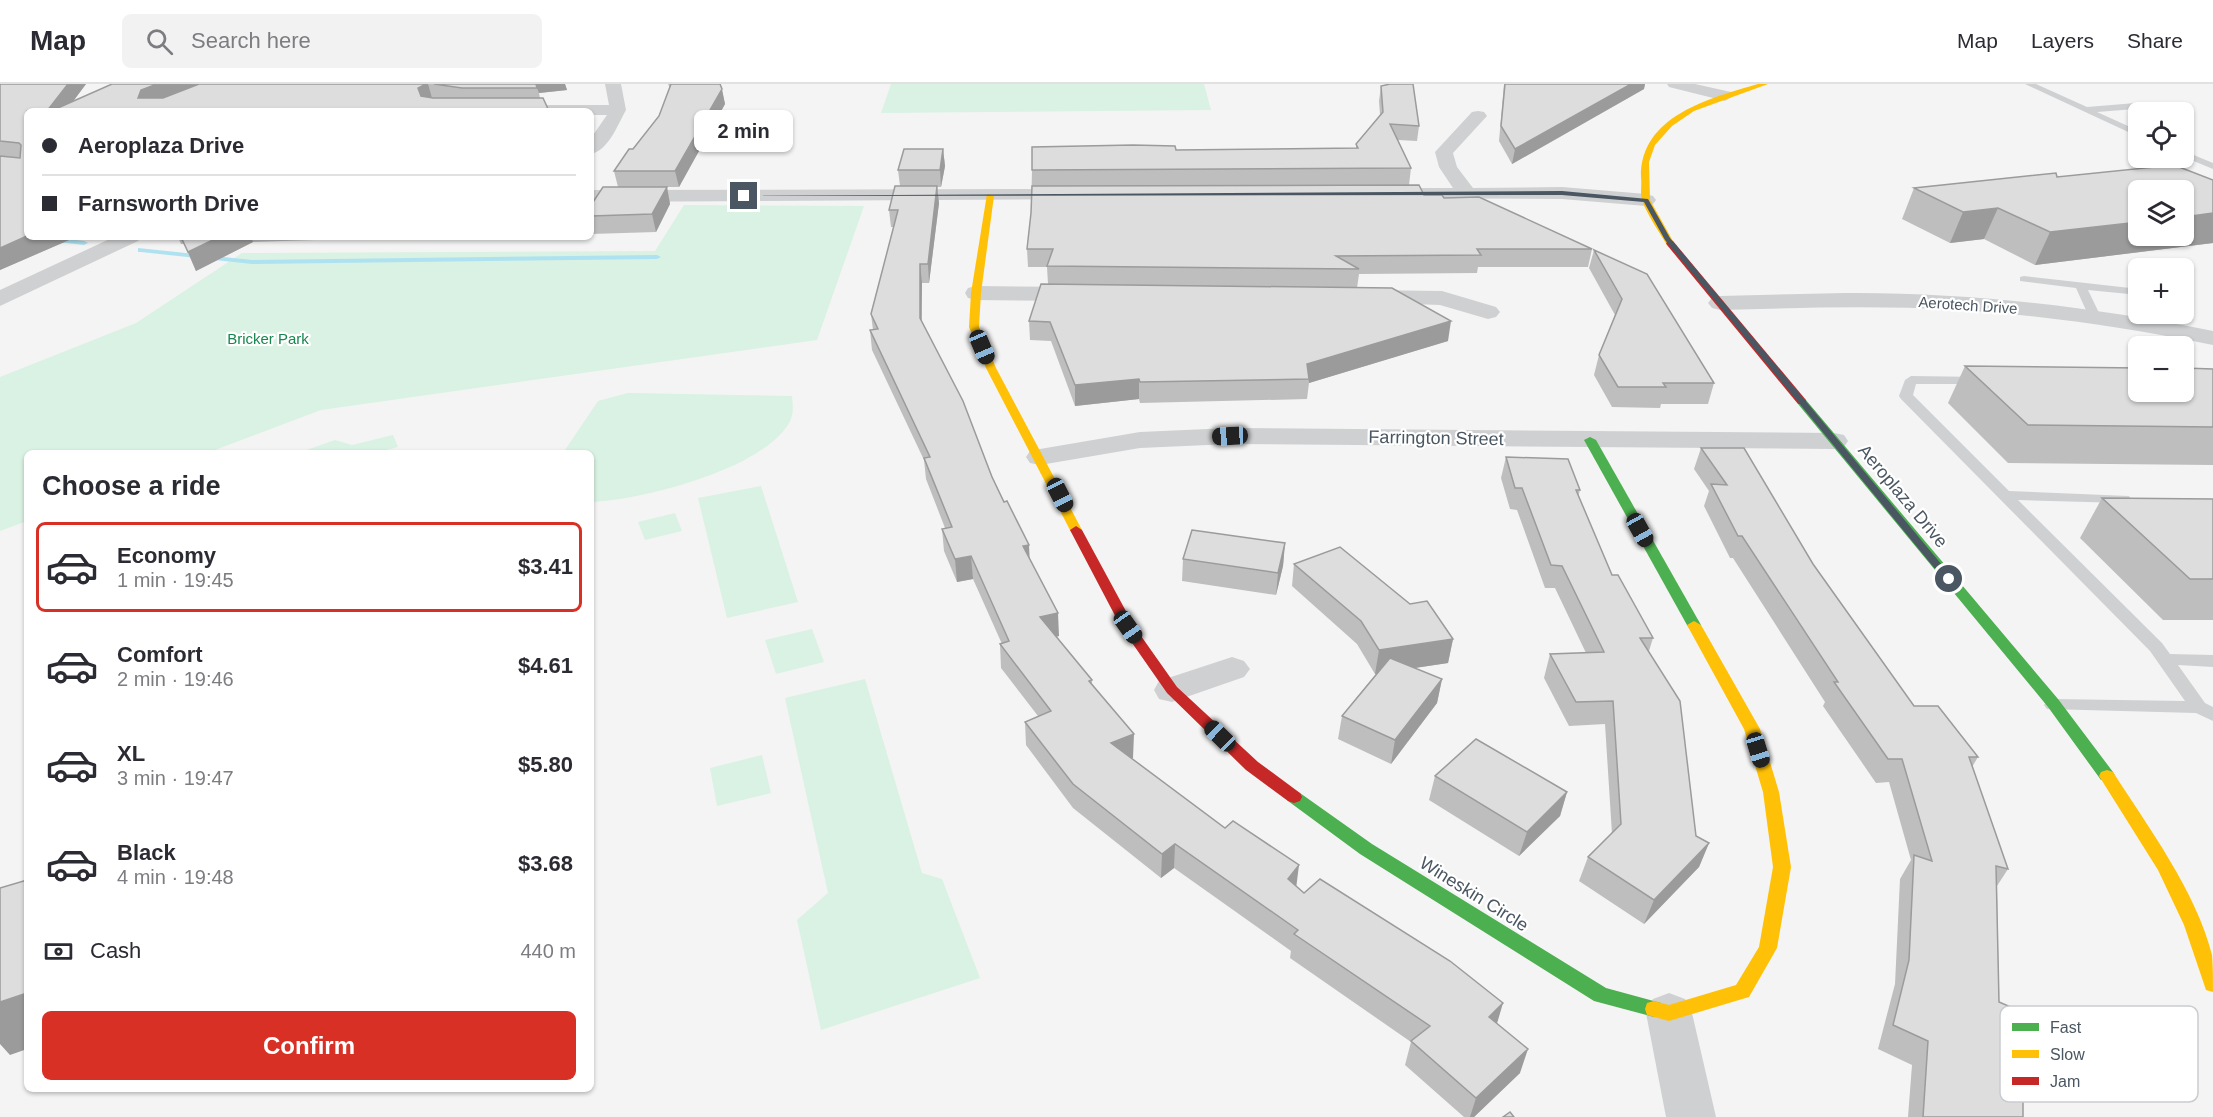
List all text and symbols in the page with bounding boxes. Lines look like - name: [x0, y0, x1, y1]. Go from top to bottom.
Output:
- search box: [122, 14, 542, 68]
- text: Map: [30, 25, 86, 56]
- icon: search: [143, 25, 176, 58]
- text: Search here: [191, 28, 311, 53]
- text: Map: [1957, 29, 1998, 52]
- text: Layers: [2031, 29, 2094, 52]
- text: Share: [2127, 29, 2183, 52]
- map controls: [2128, 102, 2194, 402]
- button: locate: [2128, 102, 2194, 168]
- callout: 2 min: [694, 109, 794, 151]
- text: 2 min: [717, 120, 770, 142]
- text: Aeroplaza Drive: [78, 133, 244, 158]
- button: layers: [2128, 180, 2194, 246]
- route end: [730, 182, 757, 209]
- text: Farnsworth Drive: [78, 191, 259, 216]
- button: +: [2128, 258, 2194, 324]
- street label: Aerotech Drive: [1918, 293, 2018, 317]
- car: [967, 327, 997, 367]
- park label: Bricker Park: [227, 330, 309, 347]
- button: −: [2128, 336, 2194, 402]
- car: [1212, 426, 1248, 446]
- street label: Farrington Street: [1368, 427, 1504, 449]
- street label: Aeroplaza Drive: [1854, 441, 1952, 551]
- text: Choose a ride: [42, 471, 221, 501]
- car: [1044, 475, 1076, 515]
- car: [1623, 510, 1657, 550]
- icon: car: [45, 540, 99, 594]
- text: Economy: [117, 543, 216, 568]
- text: $3.41: [518, 554, 573, 579]
- route start: [1935, 565, 1962, 592]
- text: 1 min · 19:45: [117, 569, 234, 591]
- car: [1110, 607, 1146, 647]
- icon: car: [45, 639, 99, 693]
- text: Comfort: [117, 642, 203, 667]
- text: $4.61: [518, 653, 573, 678]
- text: 2 min · 19:46: [117, 668, 234, 690]
- car: [1201, 717, 1239, 755]
- car: [1744, 730, 1772, 770]
- icon: car: [45, 738, 99, 792]
- text: XL: [117, 741, 145, 766]
- text: $5.80: [518, 752, 573, 777]
- text: 3 min · 19:47: [117, 767, 234, 789]
- icon: car: [45, 837, 99, 891]
- text: Black: [117, 840, 176, 865]
- text: $3.68: [518, 851, 573, 876]
- street label: Wineskin Circle: [1416, 853, 1532, 935]
- text: 4 min · 19:48: [117, 866, 234, 888]
- icon: cash: [42, 935, 75, 968]
- text: Cash: [90, 938, 141, 963]
- text: 440 m: [520, 940, 576, 962]
- legend: [2000, 1006, 2198, 1102]
- button: Confirm: [42, 1011, 576, 1080]
- text: Fast: [2050, 1019, 2082, 1036]
- text: Slow: [2050, 1046, 2085, 1063]
- text: Jam: [2050, 1073, 2080, 1090]

